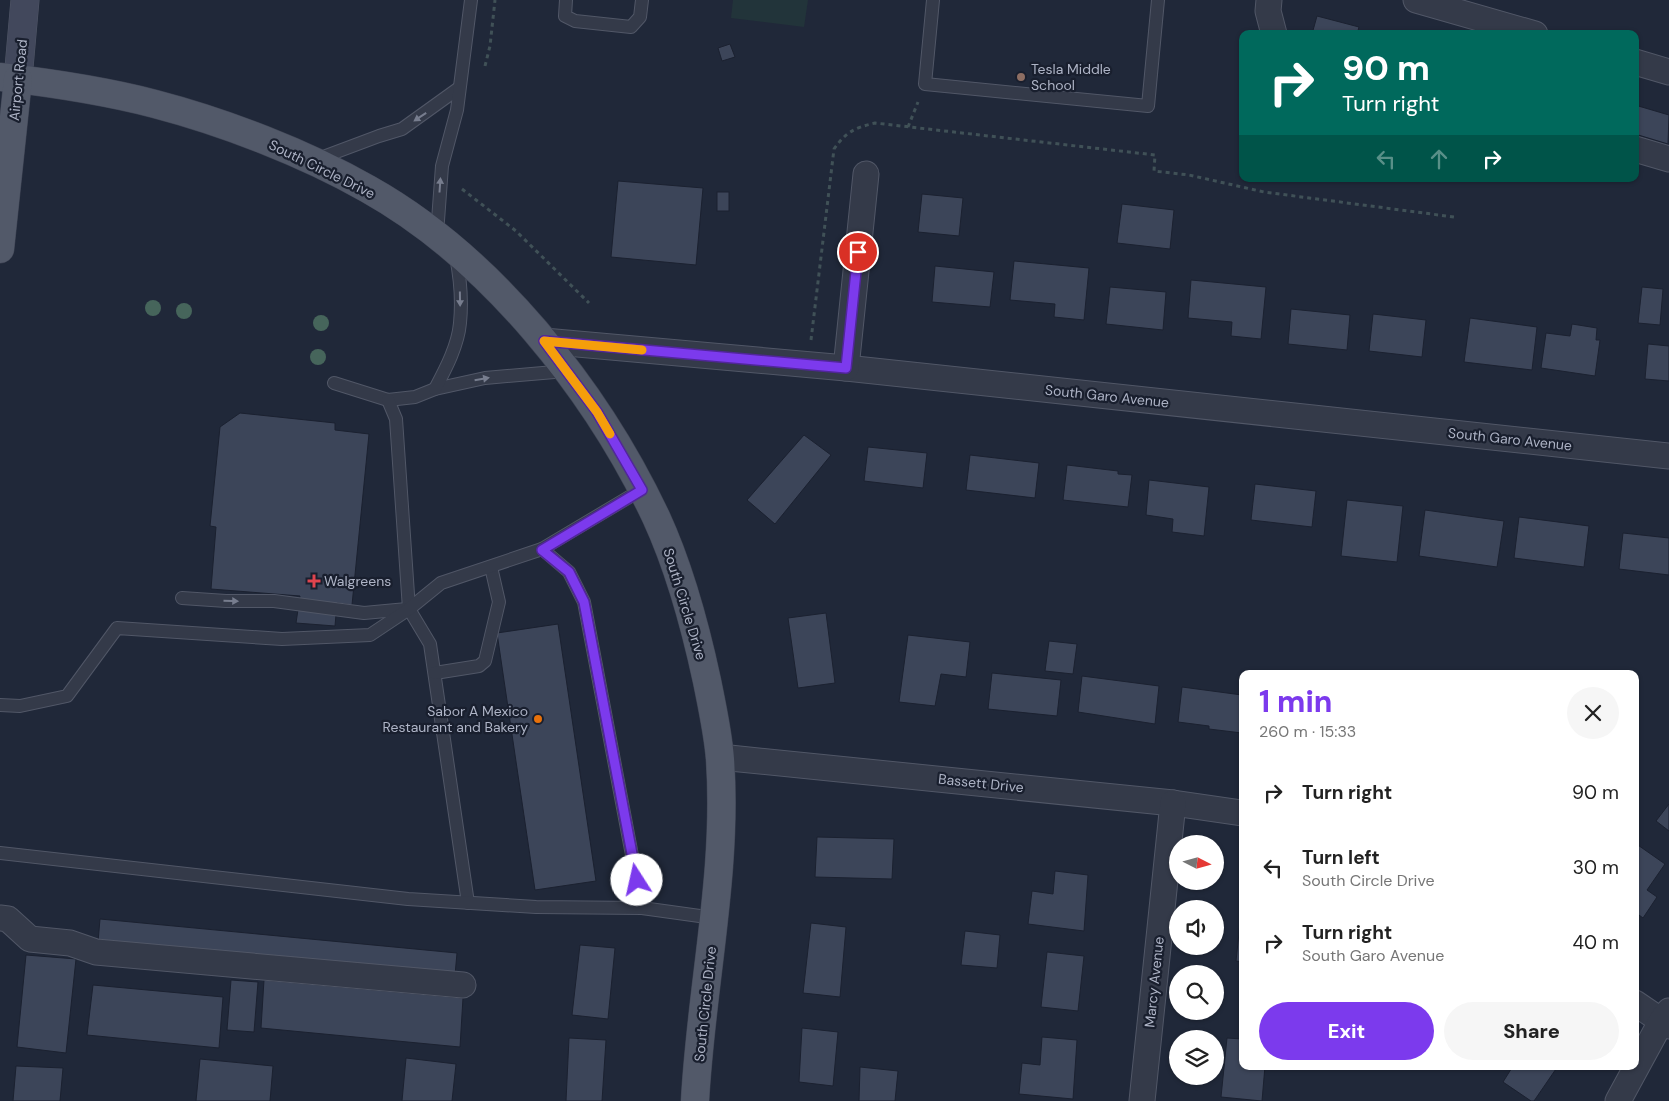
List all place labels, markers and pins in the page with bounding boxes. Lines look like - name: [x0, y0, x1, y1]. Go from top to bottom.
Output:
- place label: Tesla Middle School: [1031, 60, 1111, 94]
- marker: Tesla Middle School: [1015, 71, 1027, 83]
- pin: [837, 231, 879, 273]
- place label: Walgreens: [324, 572, 391, 590]
- marker: Walgreens: [308, 575, 320, 587]
- place label: Sabor A Mexico Restaurant and Bakery: [383, 702, 528, 736]
- marker: Sabor A Mexico Restaurant and Bakery: [532, 713, 544, 725]

